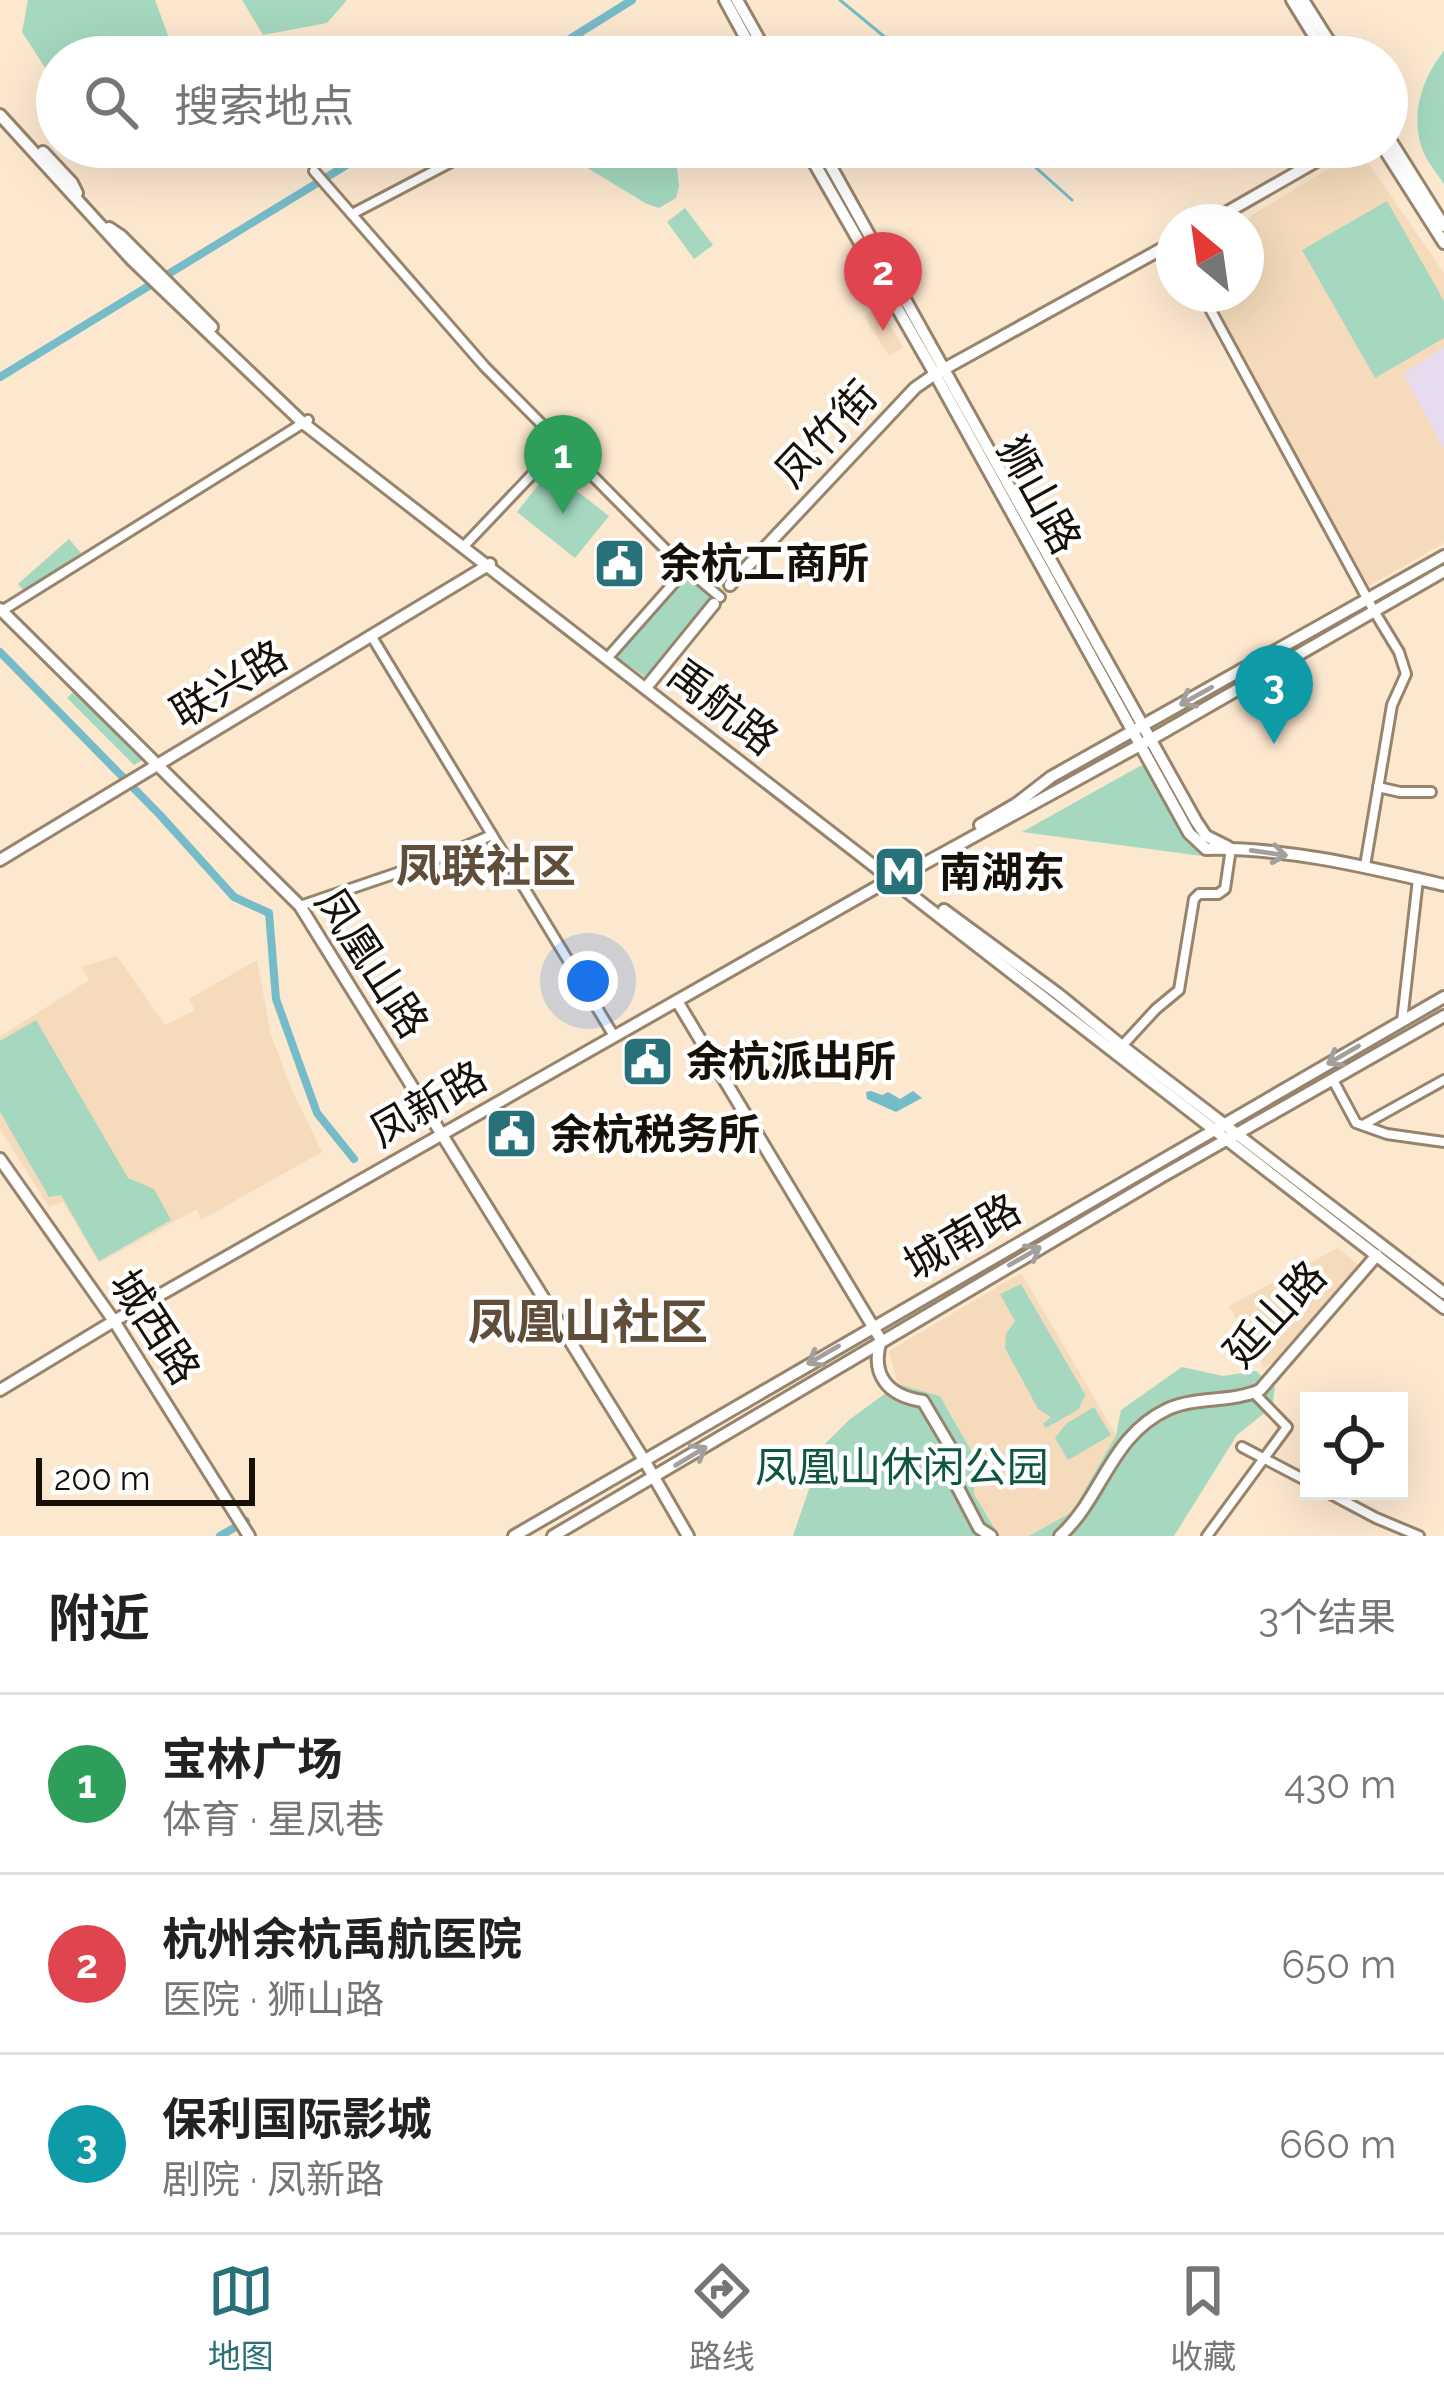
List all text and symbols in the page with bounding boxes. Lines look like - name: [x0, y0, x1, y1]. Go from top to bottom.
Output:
- search box: [36, 36, 1408, 168]
- icon: search: [78, 69, 144, 135]
- text: 搜索地点: [174, 80, 354, 133]
- north arrow: [1156, 204, 1264, 312]
- pin: 2: [844, 232, 922, 331]
- street label: 凤竹街: [765, 371, 887, 497]
- pin: 1: [524, 415, 602, 514]
- street label: 狮山路: [987, 428, 1091, 562]
- public building icon: 余杭工商所: [592, 535, 648, 591]
- place label: 余杭工商所: [659, 539, 869, 588]
- street label: 联兴路: [162, 631, 296, 737]
- pin: 3: [1235, 645, 1313, 744]
- street label: 禹航路: [658, 649, 788, 765]
- one-way arrow: [1179, 685, 1214, 709]
- district label: 凤联社区: [396, 840, 576, 893]
- one-way arrow: [1249, 842, 1288, 865]
- metro station icon: 南湖东: [872, 844, 928, 900]
- place label: 南湖东: [939, 848, 1065, 897]
- street label: 凤凰山路: [306, 879, 438, 1047]
- your location: [558, 951, 618, 1011]
- public building icon: 余杭派出所: [619, 1033, 675, 1089]
- place label: 余杭派出所: [686, 1037, 896, 1086]
- one-way arrow: [1326, 1043, 1361, 1067]
- street label: 凤新路: [361, 1051, 495, 1157]
- public building icon: 余杭税务所: [483, 1106, 539, 1162]
- place label: 余杭税务所: [550, 1110, 760, 1159]
- street label: 城南路: [895, 1184, 1029, 1290]
- one-way arrow: [1007, 1243, 1042, 1267]
- street label: 延山路: [1214, 1251, 1336, 1377]
- street label: 城西路: [100, 1261, 210, 1393]
- district label: 凤凰山社区: [468, 1294, 708, 1350]
- one-way arrow: [806, 1344, 841, 1368]
- map controls: [1300, 1392, 1408, 1500]
- button: locate: [1300, 1392, 1408, 1500]
- park label: 凤凰山休闲公园: [755, 1443, 1049, 1492]
- one-way arrow: [673, 1444, 707, 1468]
- scale bar: [36, 1452, 255, 1505]
- text: 200 m: [54, 1459, 150, 1498]
- text: 附近: [48, 1588, 150, 1648]
- text: 3个结果: [1258, 1594, 1396, 1640]
- text: 宝林广场: [162, 1733, 342, 1786]
- text: 1: [77, 1761, 97, 1807]
- text: 430 m: [1284, 1761, 1396, 1807]
- text: 体育 · 星凤巷: [162, 1796, 384, 1842]
- text: 杭州余杭禹航医院: [162, 1913, 522, 1966]
- text: 2: [76, 1941, 98, 1987]
- text: 650 m: [1282, 1941, 1396, 1987]
- text: 医院 · 狮山路: [162, 1976, 384, 2022]
- text: 保利国际影城: [162, 2093, 432, 2146]
- text: 3: [76, 2121, 98, 2167]
- text: 660 m: [1279, 2121, 1396, 2167]
- text: 剧院 · 凤新路: [162, 2156, 384, 2202]
- tab: 地图: [208, 2258, 274, 2378]
- tab: 路线: [689, 2258, 755, 2378]
- tab: 收藏: [1170, 2258, 1236, 2378]

